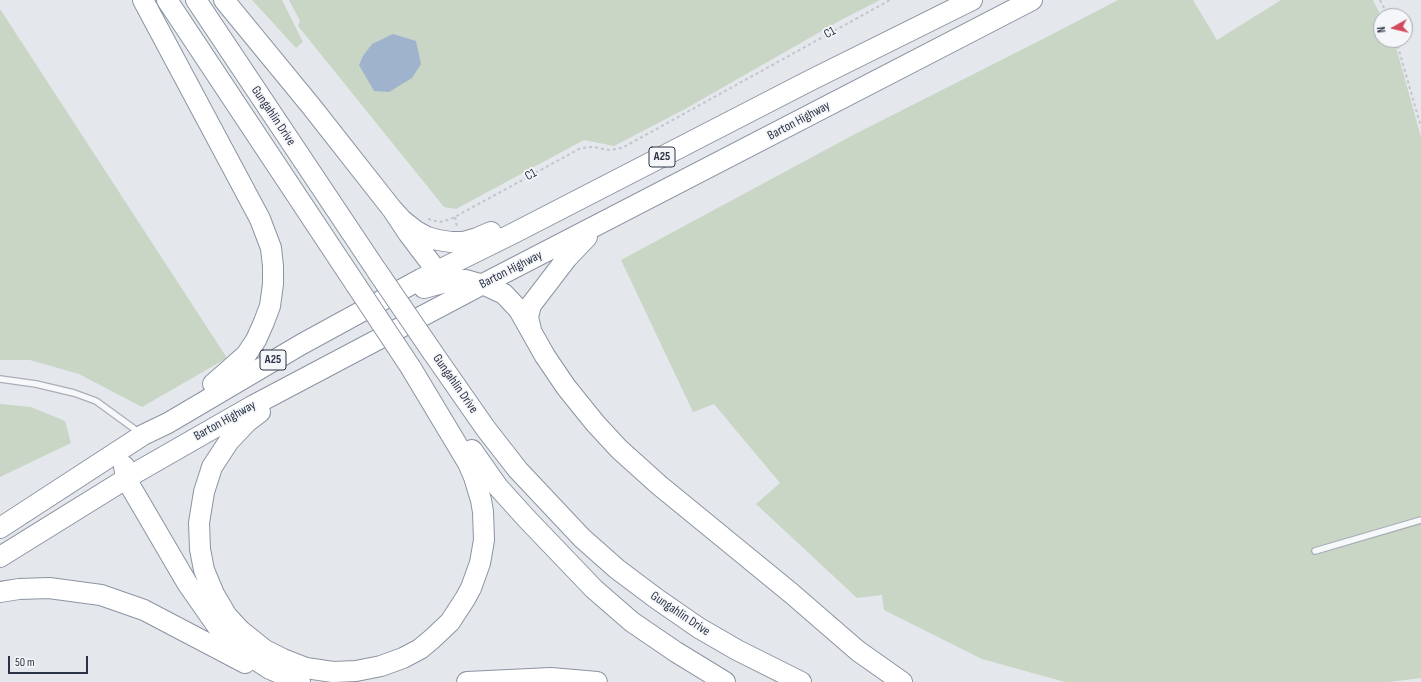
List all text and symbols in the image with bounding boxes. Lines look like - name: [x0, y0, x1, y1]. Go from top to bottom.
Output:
- north arrow: [1373, 8, 1413, 48]
- street label: C1: [821, 24, 839, 42]
- text: N: [1375, 26, 1388, 33]
- street label: Gungahlin Drive: [247, 83, 299, 149]
- street label: Barton Highway: [765, 98, 833, 144]
- road number: A25: [649, 147, 675, 167]
- street label: C1: [522, 166, 540, 184]
- street label: Barton Highway: [477, 248, 545, 292]
- road number: A25: [260, 350, 286, 370]
- street label: Gungahlin Drive: [429, 351, 481, 417]
- street label: Barton Highway: [191, 398, 259, 444]
- street label: Gungahlin Drive: [647, 588, 713, 640]
- scale bar: [10, 648, 90, 674]
- text: 50 m: [15, 655, 35, 670]

